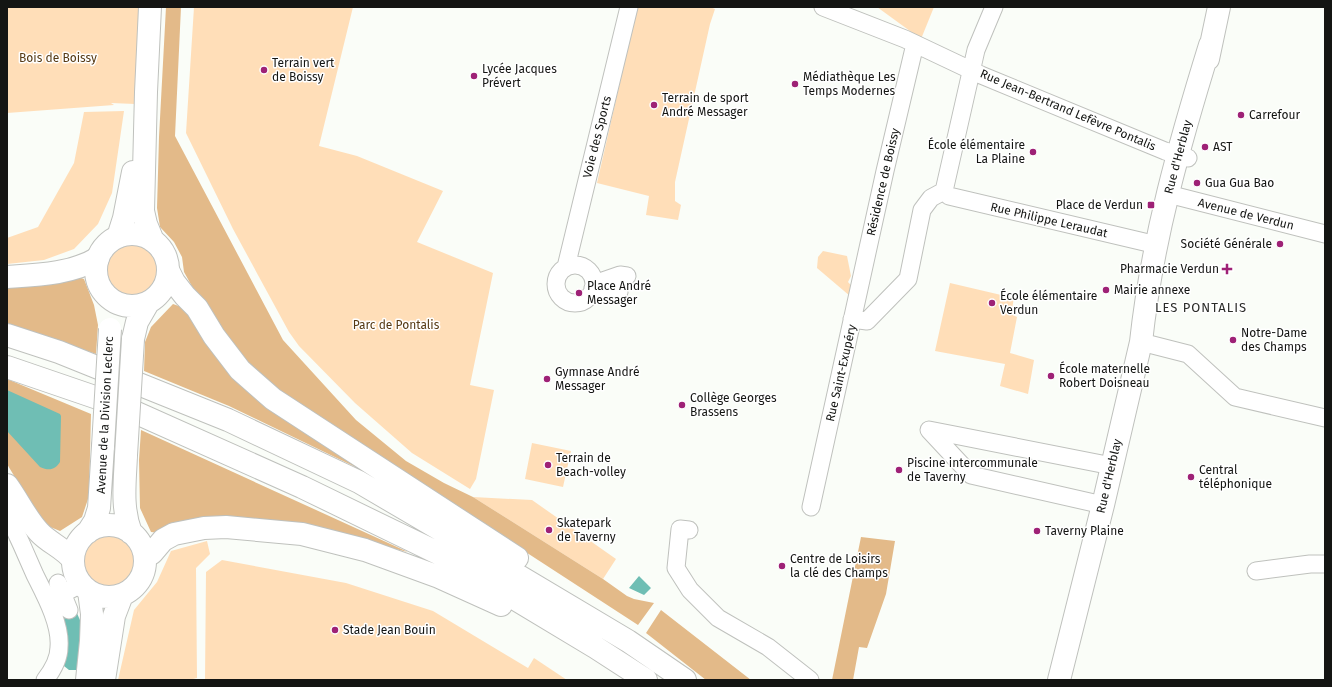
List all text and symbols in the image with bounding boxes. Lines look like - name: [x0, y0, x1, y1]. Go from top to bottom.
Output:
- park label: Bois de Boissy: [19, 51, 97, 65]
- place label: Terrain vert de Boissy: [272, 56, 335, 84]
- place label: Lycée Jacques Prévert: [482, 62, 557, 90]
- marker: Terrain vert de Boissy: [259, 65, 269, 75]
- street label: Rue Jean-Bertrand Lefèvre Pontalis: [978, 66, 1158, 154]
- place label: Médiathèque Les Temps Modernes: [803, 70, 896, 98]
- marker: Lycée Jacques Prévert: [469, 71, 479, 81]
- marker: Médiathèque Les Temps Modernes: [790, 79, 800, 89]
- place label: Terrain de sport André Messager: [662, 91, 749, 119]
- street label: Voie des Sports: [580, 94, 614, 180]
- marker: Terrain de sport André Messager: [649, 100, 659, 110]
- place label: Carrefour: [1249, 108, 1300, 122]
- marker: Carrefour: [1236, 110, 1246, 120]
- street label: Rue d'Herblay: [1161, 118, 1195, 195]
- street label: Résidence de Boissy: [864, 127, 902, 237]
- place label: École élémentaire La Plaine: [928, 137, 1025, 166]
- place label: AST: [1213, 140, 1233, 154]
- marker: AST: [1200, 142, 1210, 152]
- marker: École élémentaire La Plaine: [1028, 147, 1038, 157]
- place label: Gua Gua Bao: [1205, 176, 1274, 190]
- marker: Gua Gua Bao: [1192, 178, 1202, 188]
- street label: Avenue de Verdun: [1197, 195, 1295, 233]
- place label: Place de Verdun: [1056, 198, 1143, 212]
- street label: Rue Philippe Leraudat: [989, 200, 1110, 240]
- marker: Place de Verdun: [1146, 200, 1156, 210]
- place label: Société Générale: [1181, 237, 1272, 251]
- marker: Société Générale: [1275, 239, 1285, 249]
- place label: Pharmacie Verdun: [1120, 262, 1219, 276]
- marker: Pharmacie Verdun: [1222, 264, 1232, 274]
- place label: Place André Messager: [587, 279, 651, 307]
- place label: Mairie annexe: [1114, 283, 1190, 297]
- marker: Mairie annexe: [1101, 285, 1111, 295]
- marker: Place André Messager: [574, 288, 584, 298]
- place label: École élémentaire Verdun: [1000, 288, 1097, 317]
- marker: École élémentaire Verdun: [987, 298, 997, 308]
- district label: LES PONTALIS: [1155, 300, 1247, 315]
- park label: Parc de Pontalis: [353, 318, 440, 332]
- street label: Rue Saint-Exupéry: [823, 323, 859, 423]
- place label: Notre-Dame des Champs: [1241, 326, 1307, 354]
- marker: Notre-Dame des Champs: [1228, 335, 1238, 345]
- street label: Avenue de la Division Leclerc: [94, 336, 116, 494]
- place label: École maternelle Robert Doisneau: [1059, 361, 1150, 390]
- place label: Gymnase André Messager: [555, 365, 639, 393]
- marker: École maternelle Robert Doisneau: [1046, 371, 1056, 381]
- marker: Gymnase André Messager: [542, 374, 552, 384]
- place label: Collège Georges Brassens: [690, 391, 777, 419]
- marker: Collège Georges Brassens: [677, 400, 687, 410]
- street label: Rue d'Herblay: [1094, 437, 1124, 515]
- place label: Terrain de Beach-volley: [556, 451, 626, 479]
- place label: Piscine intercommunale de Taverny: [907, 456, 1038, 484]
- marker: Terrain de Beach-volley: [543, 460, 553, 470]
- place label: Central téléphonique: [1199, 463, 1272, 491]
- marker: Piscine intercommunale de Taverny: [894, 465, 904, 475]
- marker: Central téléphonique: [1186, 472, 1196, 482]
- place label: Skatepark de Taverny: [557, 516, 616, 544]
- place label: Taverny Plaine: [1045, 524, 1124, 538]
- marker: Skatepark de Taverny: [544, 525, 554, 535]
- marker: Taverny Plaine: [1032, 526, 1042, 536]
- place label: Centre de Loisirs la clé des Champs: [790, 552, 888, 580]
- marker: Centre de Loisirs la clé des Champs: [777, 561, 787, 571]
- place label: Stade Jean Bouin: [343, 623, 436, 637]
- marker: Stade Jean Bouin: [330, 625, 340, 635]

